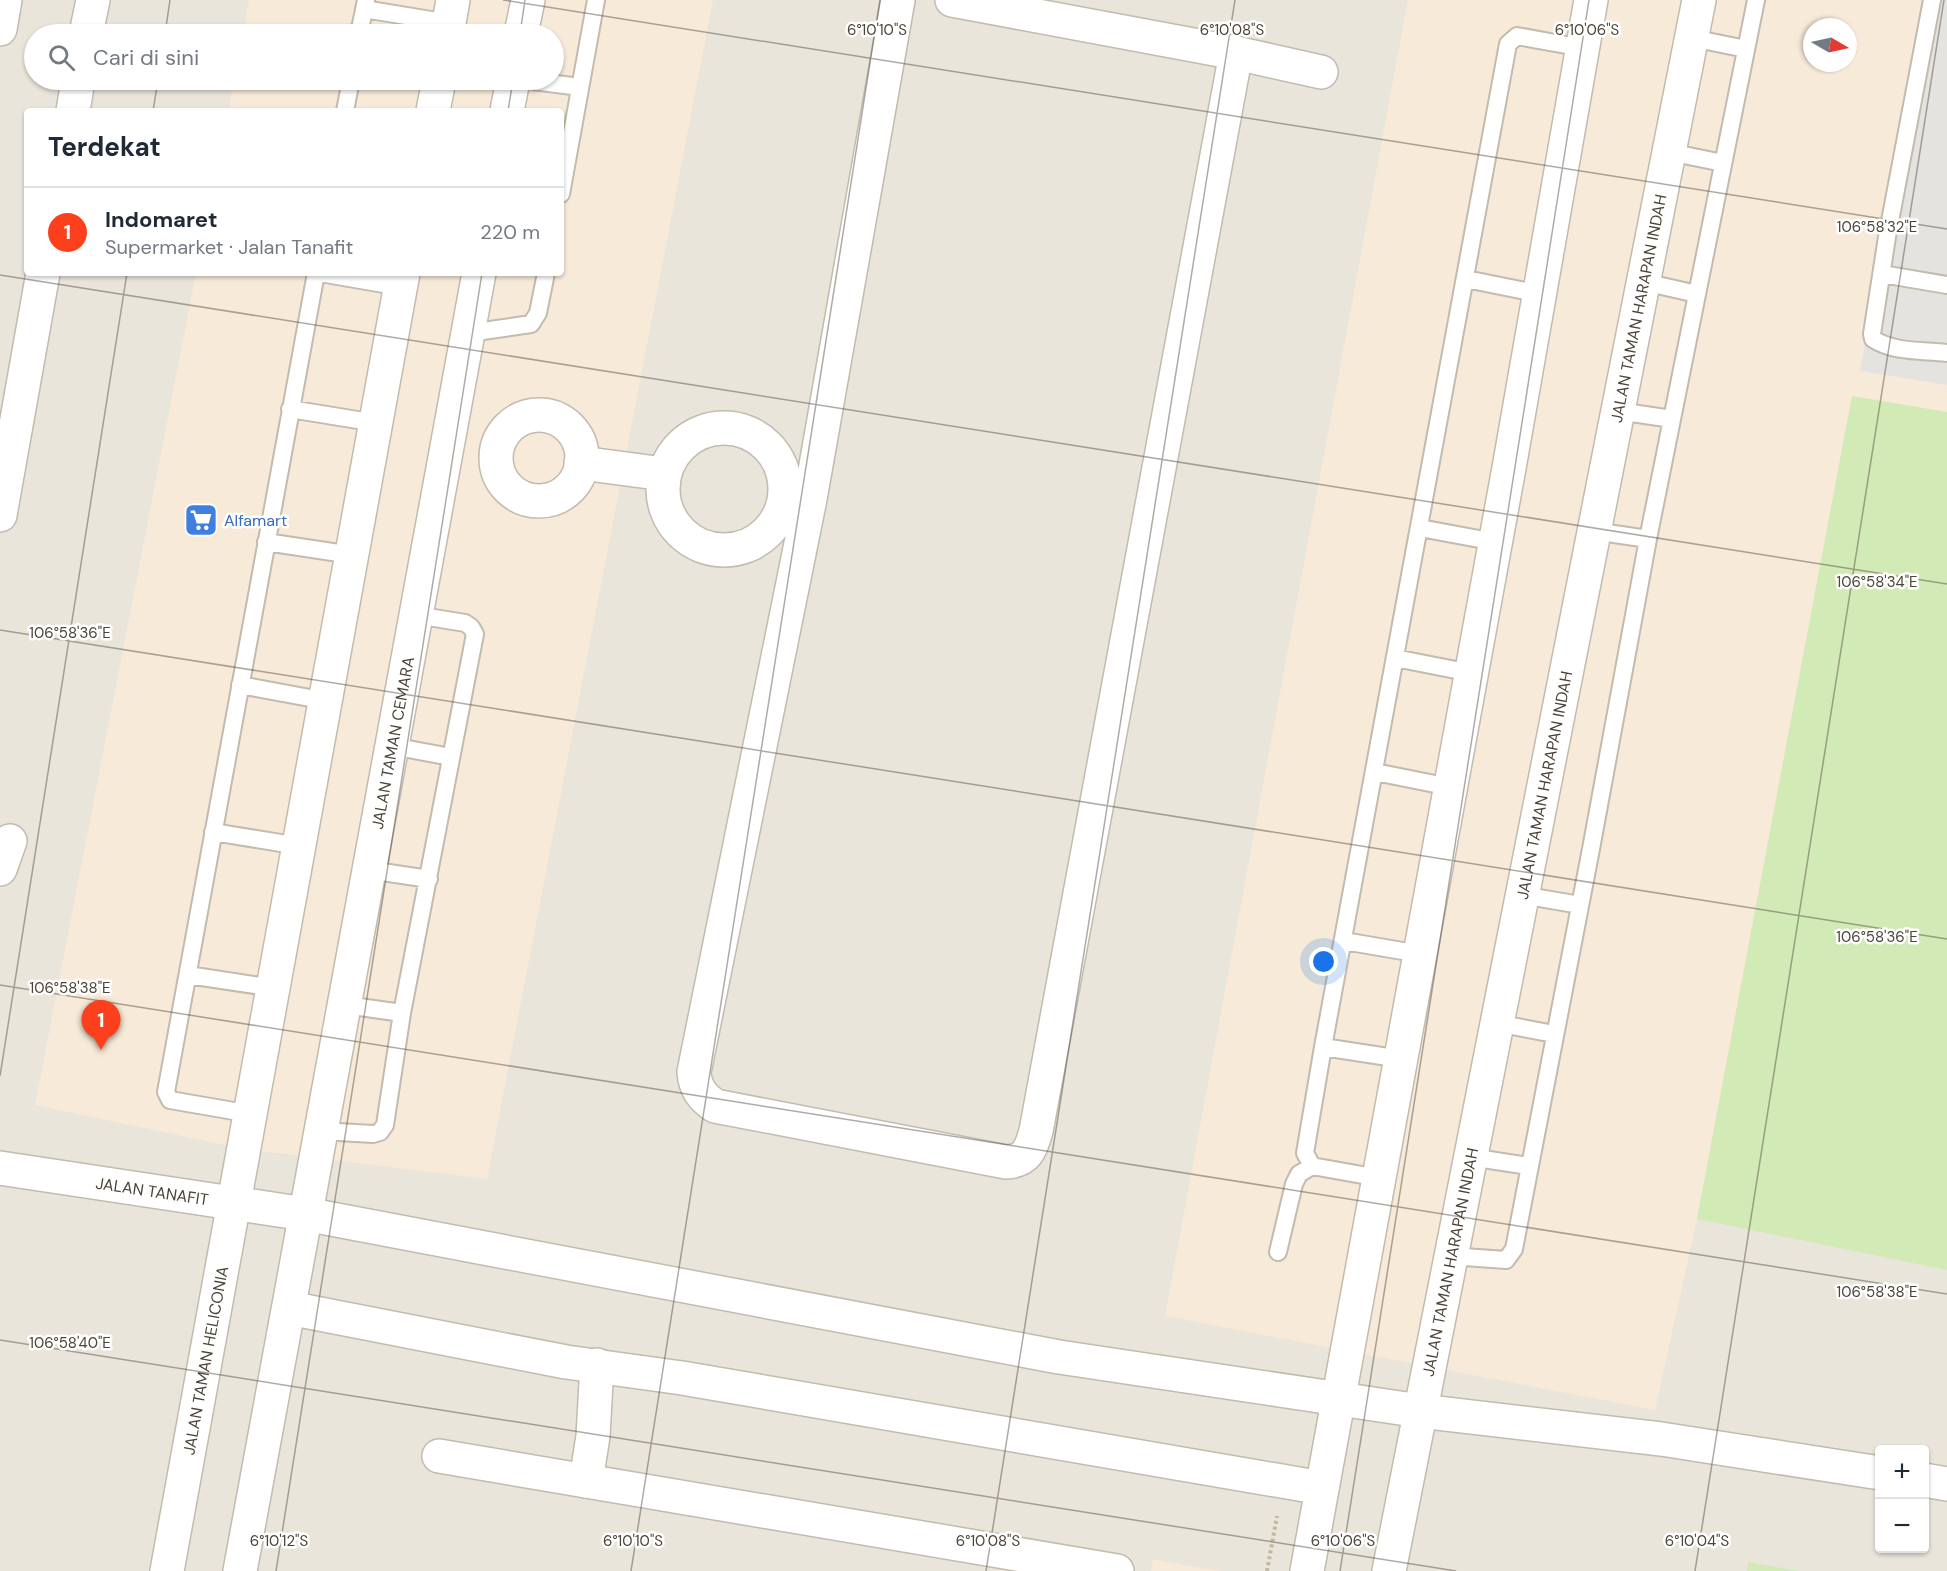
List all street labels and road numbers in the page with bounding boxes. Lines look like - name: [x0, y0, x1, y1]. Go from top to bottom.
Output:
- street label: JALAN TAMAN HARAPAN INDAH: [1606, 192, 1671, 424]
- street label: JALAN TAMAN CEMARA: [367, 655, 419, 831]
- street label: JALAN TAMAN HARAPAN INDAH: [1512, 669, 1577, 901]
- street label: JALAN TAMAN HARAPAN INDAH: [1418, 1146, 1483, 1378]
- street label: JALAN TANAFIT: [94, 1173, 210, 1210]
- street label: JALAN TAMAN HELICONIA: [178, 1264, 233, 1457]

